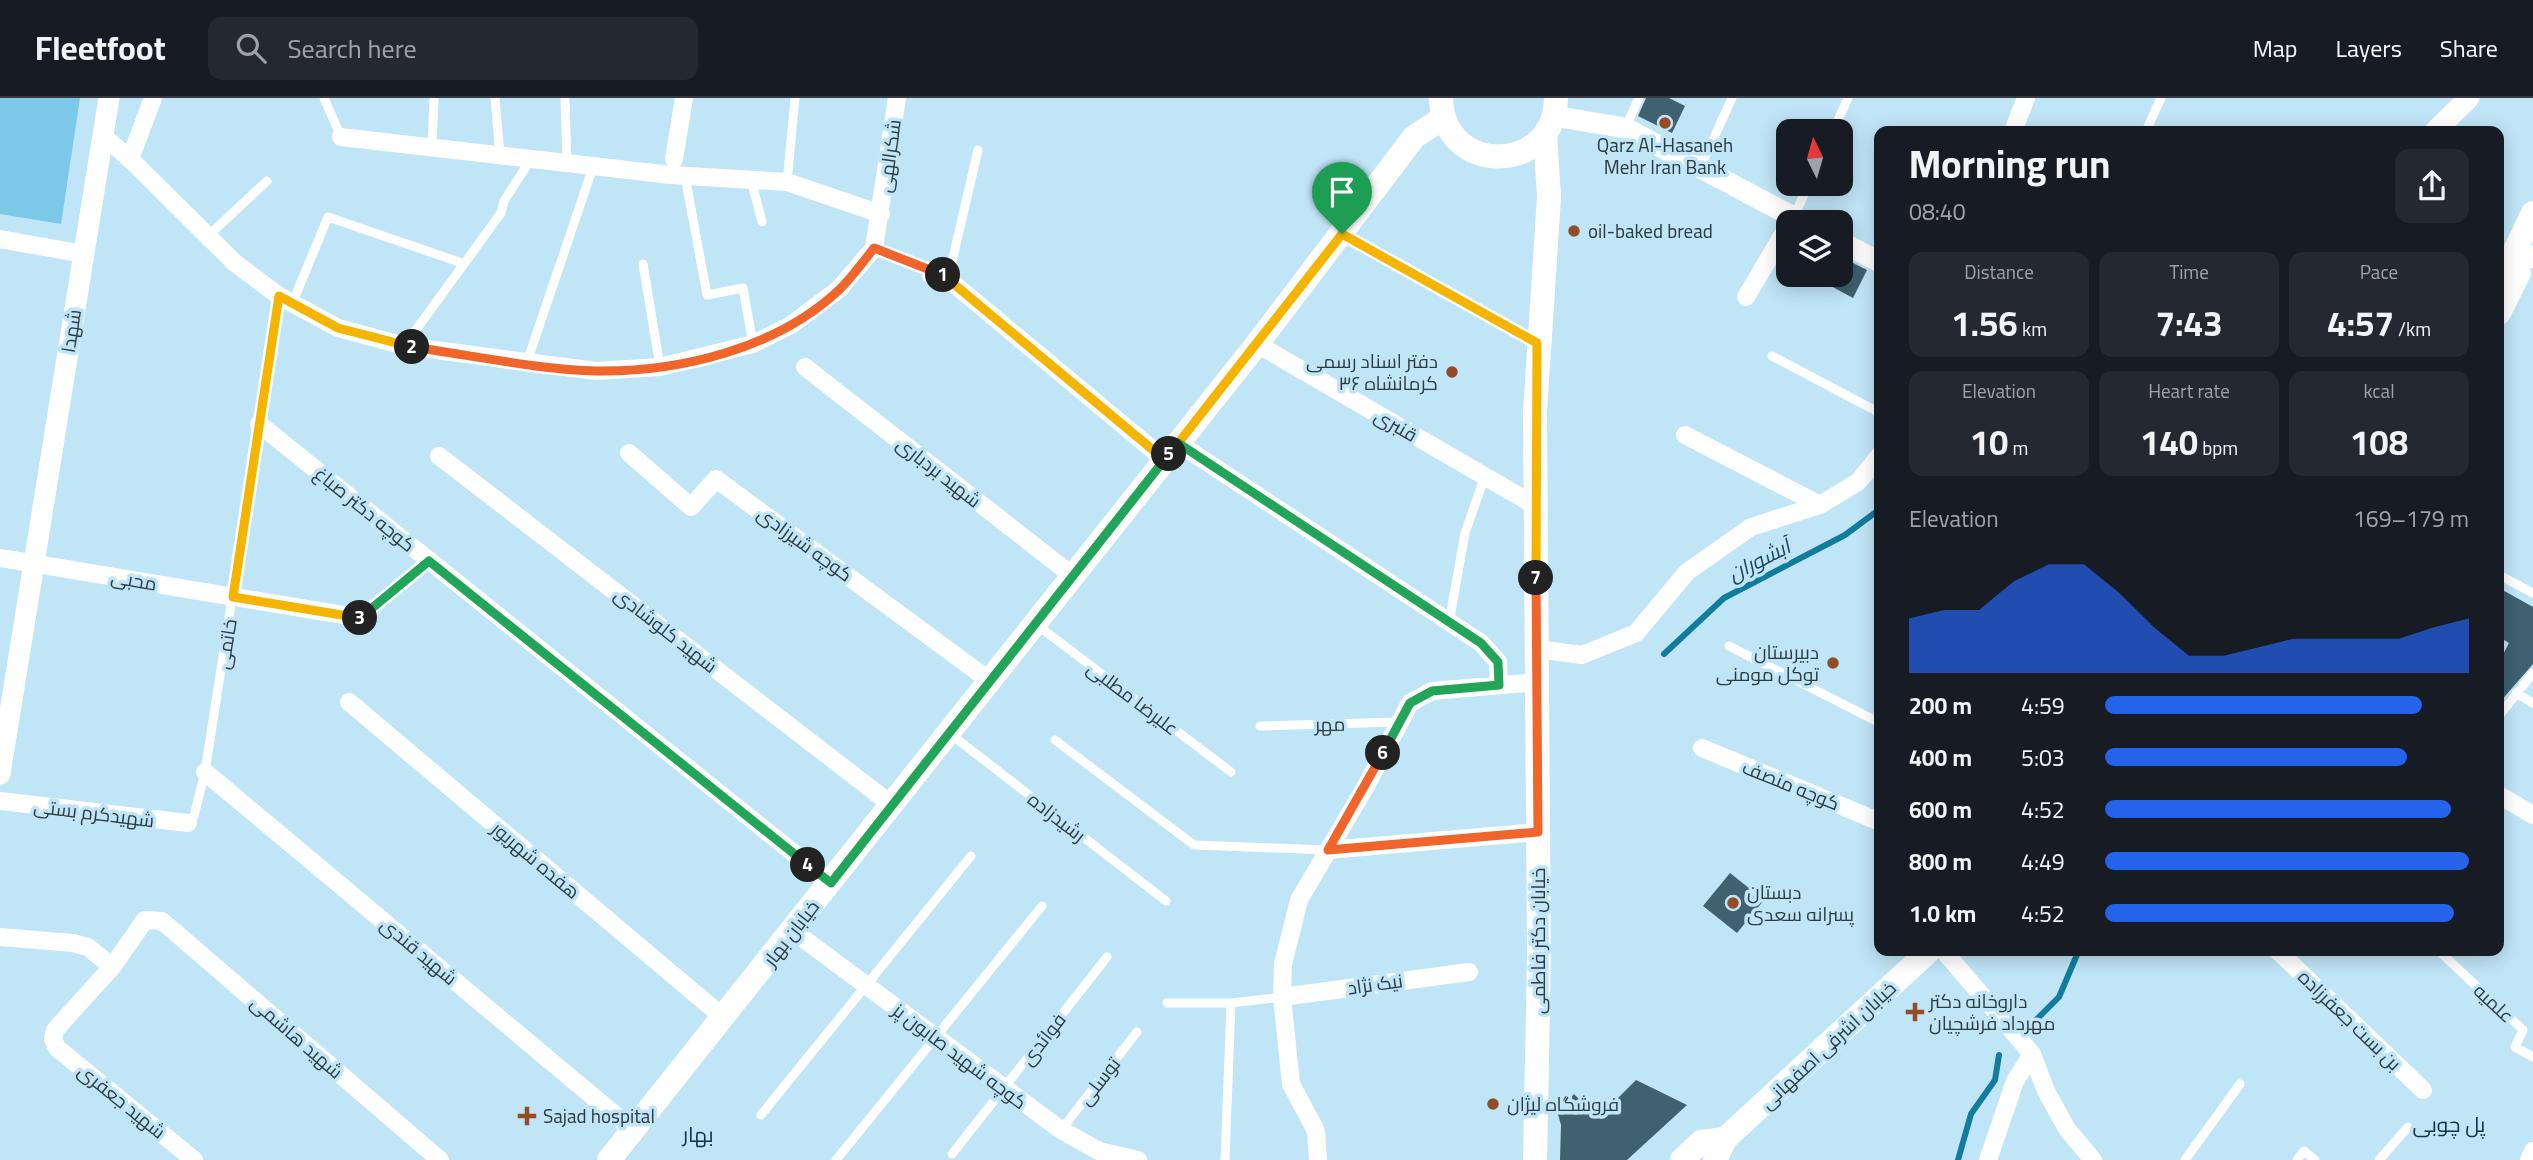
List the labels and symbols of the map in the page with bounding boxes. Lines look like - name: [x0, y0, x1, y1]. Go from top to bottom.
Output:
- marker: Qarz Al-Hasaneh Mehr Iran Bank: [1657, 115, 1673, 131]
- street label: شکرالهی: [866, 117, 912, 195]
- north arrow: [1776, 119, 1853, 196]
- place label: Qarz Al-Hasaneh Mehr Iran Bank: [1597, 127, 1733, 185]
- pin: [1312, 162, 1372, 234]
- place label: oil-baked bread: [1588, 213, 1713, 249]
- marker: oil-baked bread: [1566, 223, 1582, 239]
- pin: 1: [926, 258, 960, 292]
- street label: شهدا: [50, 307, 92, 355]
- pin: 2: [394, 330, 430, 364]
- place label: دفتر اسناد رسمی ۳۶ کرمانشاه: [1306, 343, 1438, 401]
- marker: دفتر اسناد رسمی ۳۶ کرمانشاه: [1444, 364, 1460, 380]
- street label: قنبری: [1367, 398, 1425, 452]
- street label: شهید بردباری: [888, 427, 990, 517]
- pin: 5: [1152, 436, 1186, 472]
- street label: کوچه دکتر صباغ: [306, 457, 424, 561]
- street label: کوچه شیرزادی: [749, 497, 861, 591]
- water label: آبشوران: [1720, 526, 1801, 592]
- street label: محبی: [108, 558, 160, 602]
- pin: 7: [1518, 560, 1554, 596]
- street label: شهید کلوشادی: [606, 578, 726, 682]
- pin: 3: [342, 601, 378, 636]
- street label: خاتمی: [204, 616, 248, 672]
- place label: دبیرستان توکل مومنی: [1716, 634, 1819, 692]
- street label: علیرضا مطلبی: [1079, 651, 1187, 745]
- marker: دبیرستان توکل مومنی: [1825, 655, 1841, 671]
- street label: مهر: [1313, 706, 1346, 742]
- pin: 6: [1366, 736, 1400, 770]
- street label: کوچه منصف: [1737, 749, 1845, 821]
- street label: رشیدزاده: [1020, 782, 1094, 852]
- street label: شهیدکرم بستی: [32, 788, 156, 838]
- street label: هفده شهریور: [482, 811, 589, 908]
- pin: 4: [790, 848, 826, 882]
- street label: خیابان دکتر فاطمی: [1520, 868, 1556, 1014]
- place label: دبستان پسرانه سعدی: [1747, 874, 1854, 932]
- street label: خیابان بهار: [752, 891, 829, 975]
- marker: دبستان پسرانه سعدی: [1725, 895, 1741, 911]
- street label: شهید قندی: [372, 907, 466, 995]
- street label: بن بست جعفرزاده: [2289, 960, 2411, 1080]
- street label: نیک نژاد: [1345, 962, 1405, 1006]
- street label: خیابان اشرفی اصفهانی: [1751, 971, 1905, 1119]
- street label: علمیه: [2465, 974, 2523, 1032]
- place label: داروخانه دکتر مهرداد فرشچیان: [1928, 983, 2055, 1041]
- street label: شهید هاشمی: [242, 986, 352, 1088]
- street label: کوچه شهید صابون پز: [884, 992, 1035, 1119]
- street label: فوائدی: [1010, 1004, 1076, 1074]
- marker: داروخانه دکتر مهرداد فرشچیان: [1907, 1004, 1923, 1020]
- street label: توسلی: [1068, 1048, 1130, 1114]
- street label: شهید جعفری: [70, 1054, 174, 1148]
- place label: فروشگاه لیژان: [1507, 1086, 1619, 1122]
- marker: فروشگاه لیژان: [1485, 1096, 1501, 1112]
- place label: Sajad hospital: [543, 1098, 655, 1134]
- district label: پل چوبی: [2413, 1105, 2486, 1144]
- marker: Sajad hospital: [517, 1106, 537, 1126]
- district label: بهار: [681, 1115, 714, 1154]

